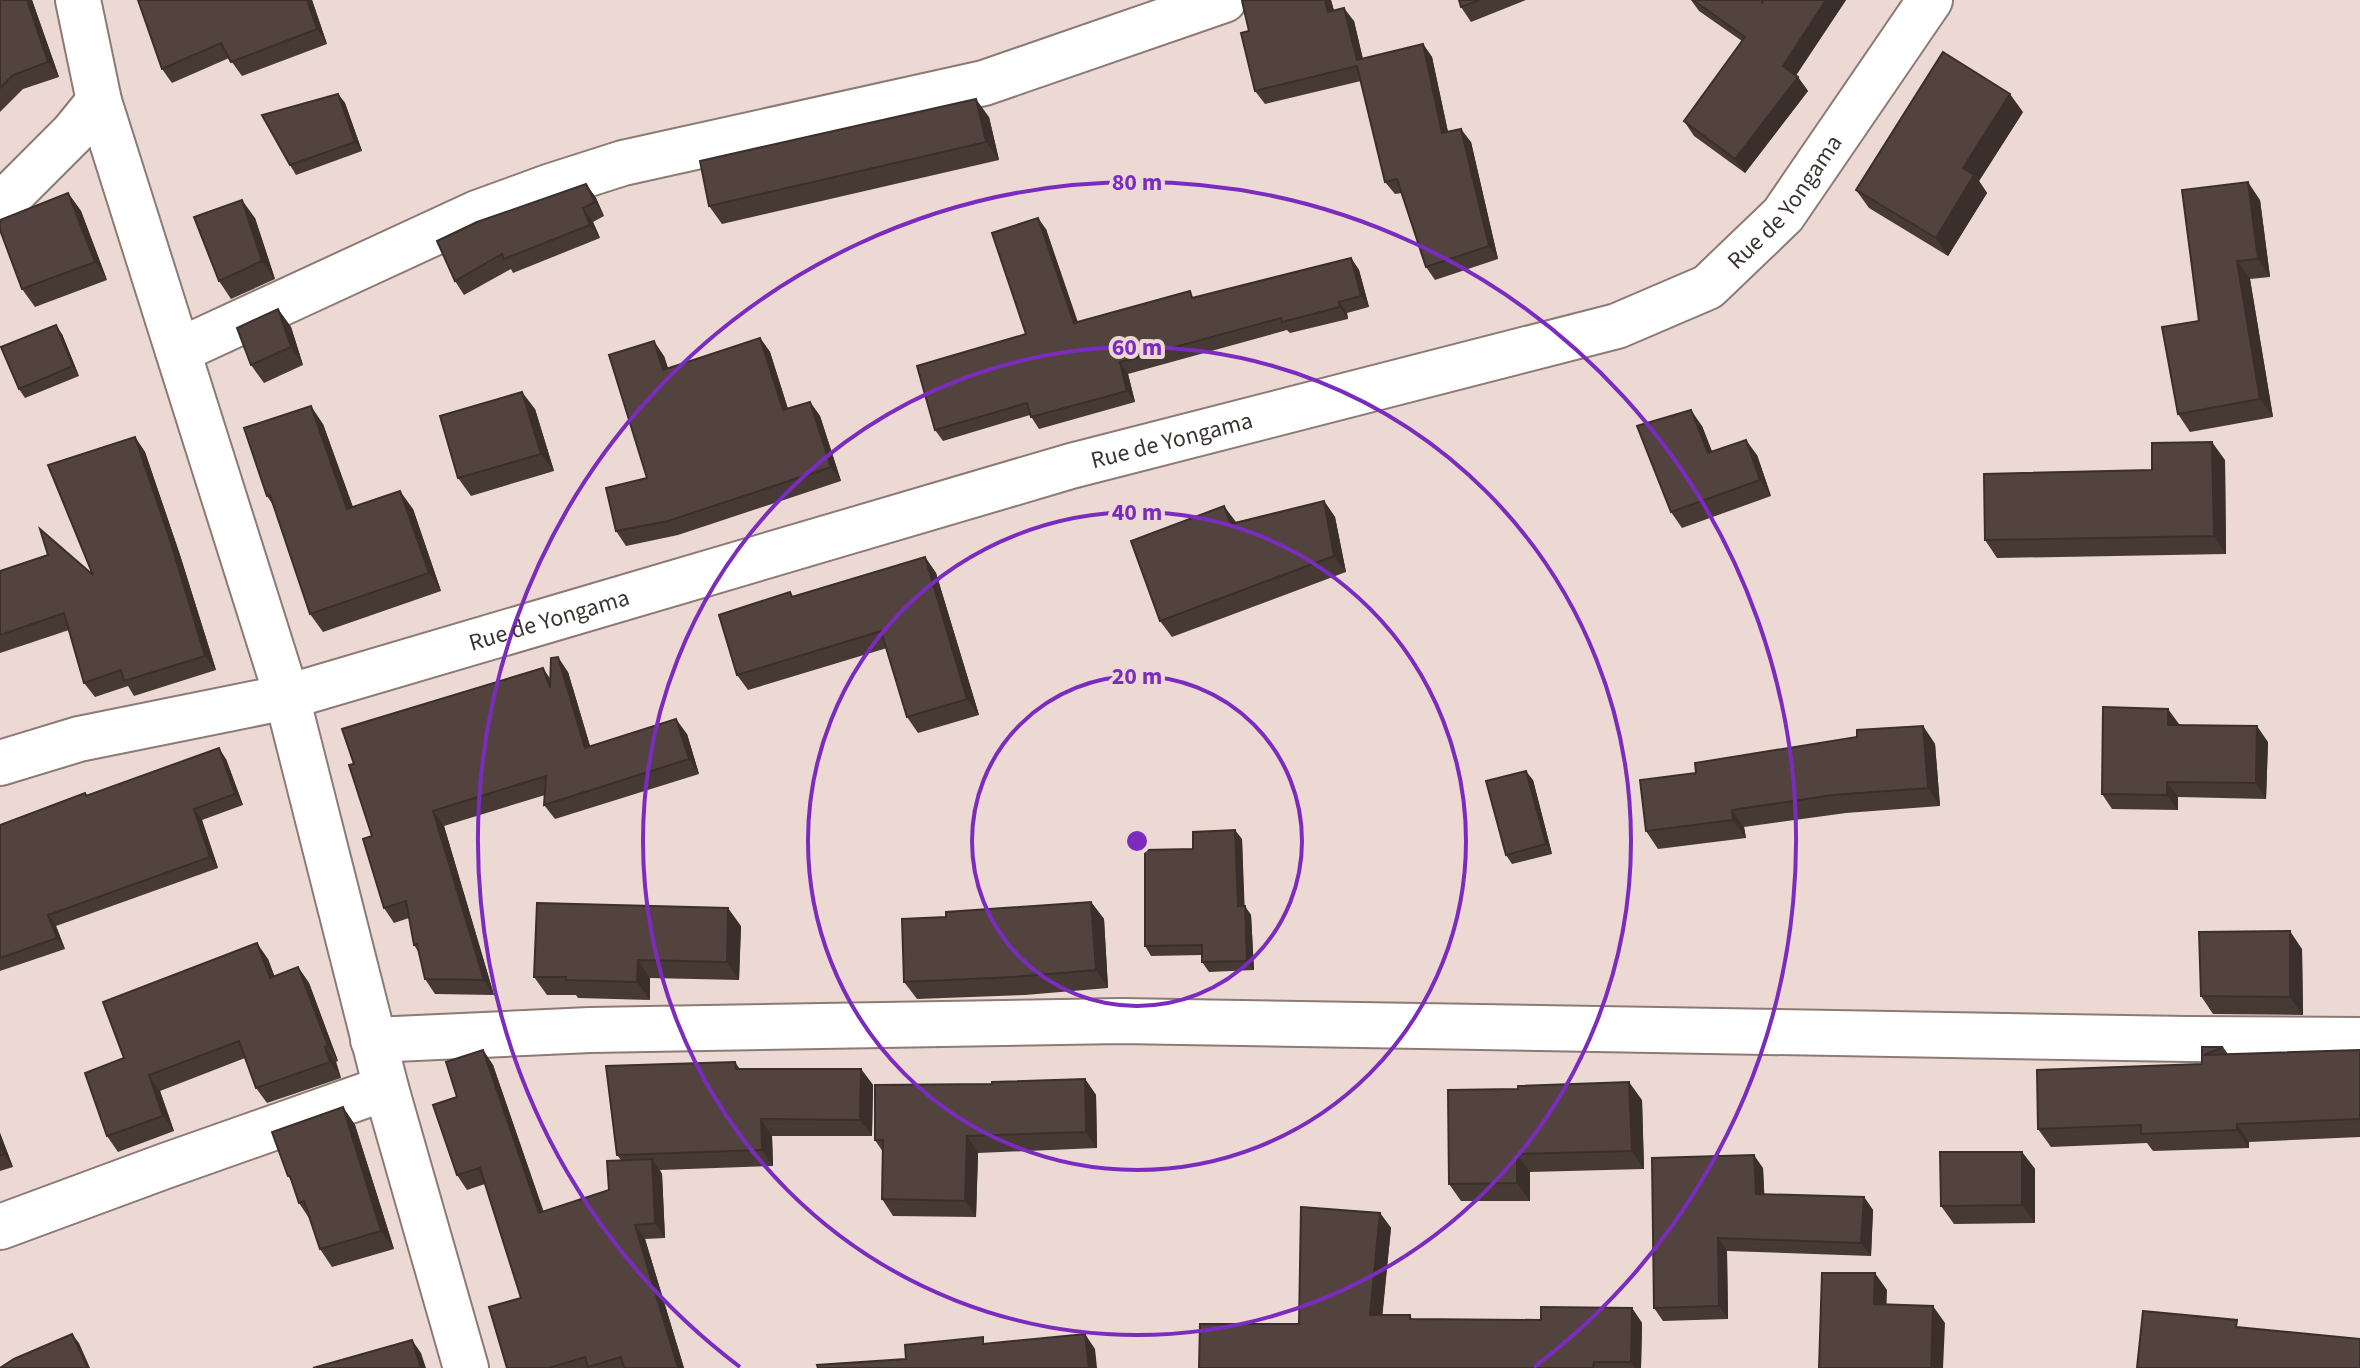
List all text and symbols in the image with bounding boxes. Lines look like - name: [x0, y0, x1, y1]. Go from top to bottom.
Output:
- street label: Rue de Yongama: [1720, 128, 1851, 278]
- text: 80 m: [1112, 165, 1162, 200]
- text: 60 m: [1112, 330, 1162, 365]
- street label: Rue de Yongama: [1087, 403, 1256, 478]
- text: 40 m: [1112, 495, 1162, 530]
- street label: Rue de Yongama: [465, 580, 634, 660]
- text: 20 m: [1112, 659, 1162, 694]
- centre of rings: [1123, 827, 1151, 855]

